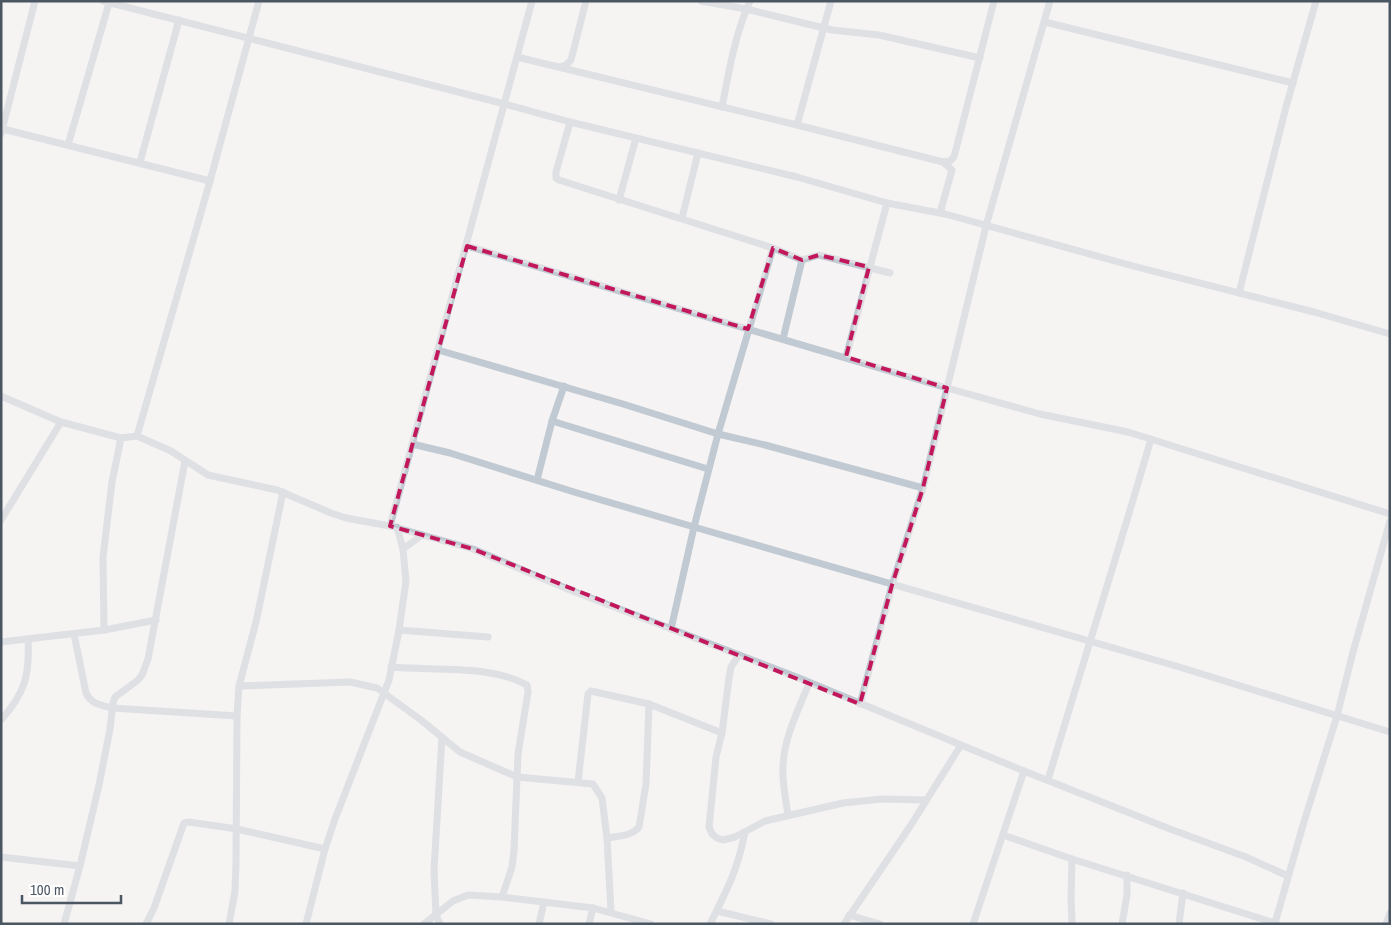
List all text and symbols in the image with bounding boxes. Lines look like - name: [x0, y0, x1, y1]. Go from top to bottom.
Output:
- scale bar: [22, 872, 121, 904]
- text: 100 m: [30, 879, 64, 900]

